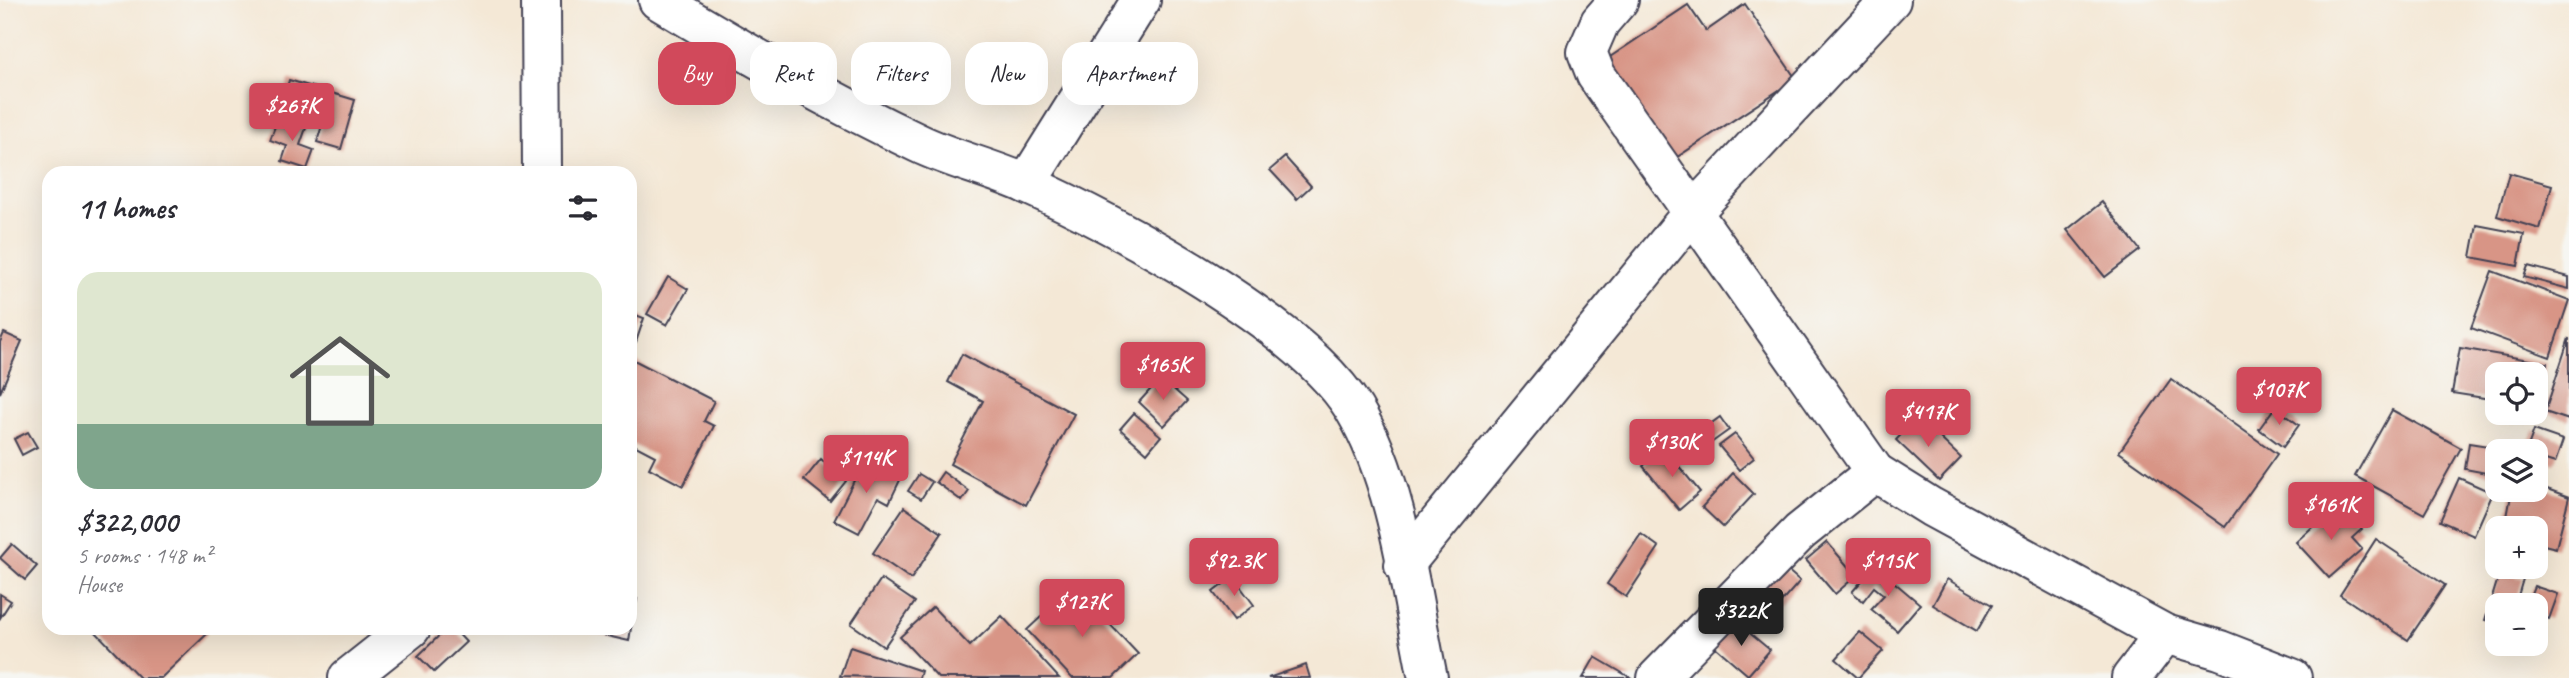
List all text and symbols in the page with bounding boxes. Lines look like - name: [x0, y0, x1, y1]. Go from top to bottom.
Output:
- chip: Buy: [658, 42, 736, 105]
- chip: Rent: [750, 42, 837, 105]
- chip: Filters: [851, 42, 951, 105]
- chip: New: [965, 42, 1048, 105]
- chip: Apartment: [1062, 42, 1198, 105]
- pin: $267K: [243, 83, 341, 143]
- text: $267K: [265, 91, 319, 120]
- text: 11 homes: [77, 189, 175, 227]
- icon: filters: [564, 189, 602, 227]
- icon: home: [277, 318, 403, 444]
- pin: $165K: [1114, 342, 1212, 402]
- text: $165K: [1136, 350, 1190, 379]
- map controls: [2485, 362, 2548, 656]
- button: locate: [2485, 362, 2548, 425]
- pin: $107K: [2230, 368, 2328, 427]
- text: $107K: [2253, 375, 2306, 404]
- pin: $417K: [1879, 390, 1977, 449]
- text: $417K: [1902, 397, 1955, 426]
- pin: $130K: [1623, 420, 1721, 479]
- text: $130K: [1645, 427, 1699, 456]
- pin: $114K: [817, 435, 915, 495]
- button: layers: [2485, 439, 2548, 502]
- text: $114K: [839, 443, 893, 472]
- pin: $161K: [2282, 482, 2380, 542]
- text: $161K: [2304, 490, 2358, 519]
- text: $322,000: [77, 503, 177, 541]
- button: +: [2485, 516, 2548, 579]
- pin: $92.3K: [1177, 538, 1291, 598]
- pin: $115K: [1839, 538, 1937, 598]
- text: 5 rooms · 148 m²: [77, 541, 212, 570]
- text: $92.3K: [1205, 546, 1263, 575]
- text: $115K: [1862, 546, 1914, 575]
- text: House: [77, 570, 122, 599]
- pin: $127K: [1033, 580, 1131, 639]
- text: $127K: [1056, 587, 1109, 616]
- pin: $322K: [1692, 588, 1790, 648]
- button: −: [2485, 593, 2548, 656]
- text: $322K: [1714, 596, 1768, 625]

